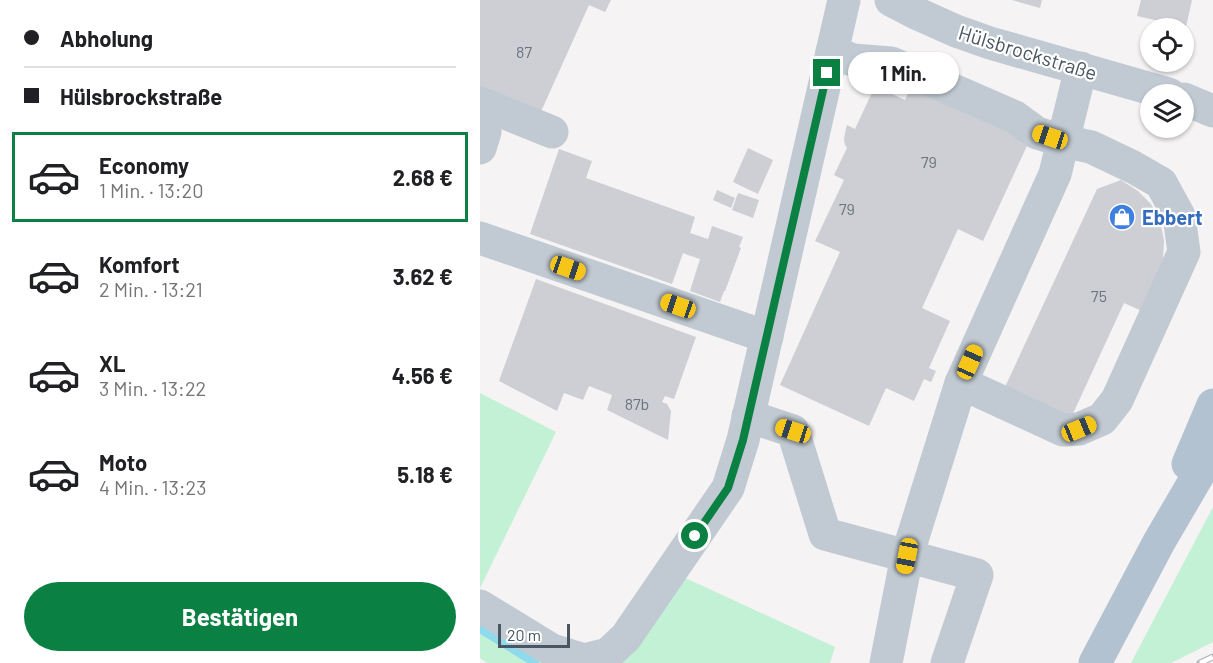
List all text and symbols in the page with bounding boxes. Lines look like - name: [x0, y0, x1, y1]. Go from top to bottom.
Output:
- map controls: [1140, 18, 1194, 138]
- button: locate: [1140, 18, 1194, 72]
- street label: Hülsbrockstraße: [956, 20, 1100, 84]
- text: Abholung: [60, 25, 153, 51]
- house number: 87: [516, 42, 532, 61]
- callout: 1 Min.: [848, 52, 959, 94]
- route end: [813, 59, 840, 86]
- text: 1 Min.: [880, 61, 927, 85]
- text: Hülsbrockstraße: [60, 83, 222, 109]
- button: layers: [1140, 84, 1194, 138]
- car: [1030, 123, 1070, 151]
- icon: car: [27, 150, 81, 204]
- text: Economy: [99, 152, 189, 178]
- house number: 79: [921, 152, 937, 171]
- text: 2.68 €: [393, 164, 453, 190]
- text: 1 Min. · 13:20: [99, 178, 204, 202]
- house number: 79: [839, 199, 855, 218]
- shop icon: Ebbert: [1107, 202, 1137, 232]
- place label: Ebbert: [1142, 205, 1203, 229]
- icon: car: [27, 249, 81, 303]
- text: Komfort: [99, 251, 180, 277]
- car: [548, 254, 588, 282]
- text: 3.62 €: [393, 263, 453, 289]
- text: 2 Min. · 13:21: [99, 277, 203, 301]
- house number: 75: [1091, 286, 1107, 305]
- car: [658, 292, 698, 320]
- car: [954, 342, 986, 382]
- icon: car: [27, 348, 81, 402]
- text: XL: [99, 350, 125, 376]
- text: 4.56 €: [392, 362, 453, 388]
- text: 3 Min. · 13:22: [99, 376, 206, 400]
- house number: 87b: [625, 394, 649, 413]
- car: [1059, 414, 1099, 444]
- car: [773, 417, 813, 445]
- icon: car: [27, 447, 81, 501]
- text: Moto: [99, 449, 147, 475]
- text: 5.18 €: [397, 461, 453, 487]
- text: 4 Min. · 13:23: [99, 475, 207, 499]
- route start: [681, 522, 708, 549]
- car: [895, 537, 919, 575]
- button: Bestätigen: [24, 582, 456, 651]
- scale bar: [498, 621, 570, 648]
- text: 20 m: [507, 625, 541, 644]

